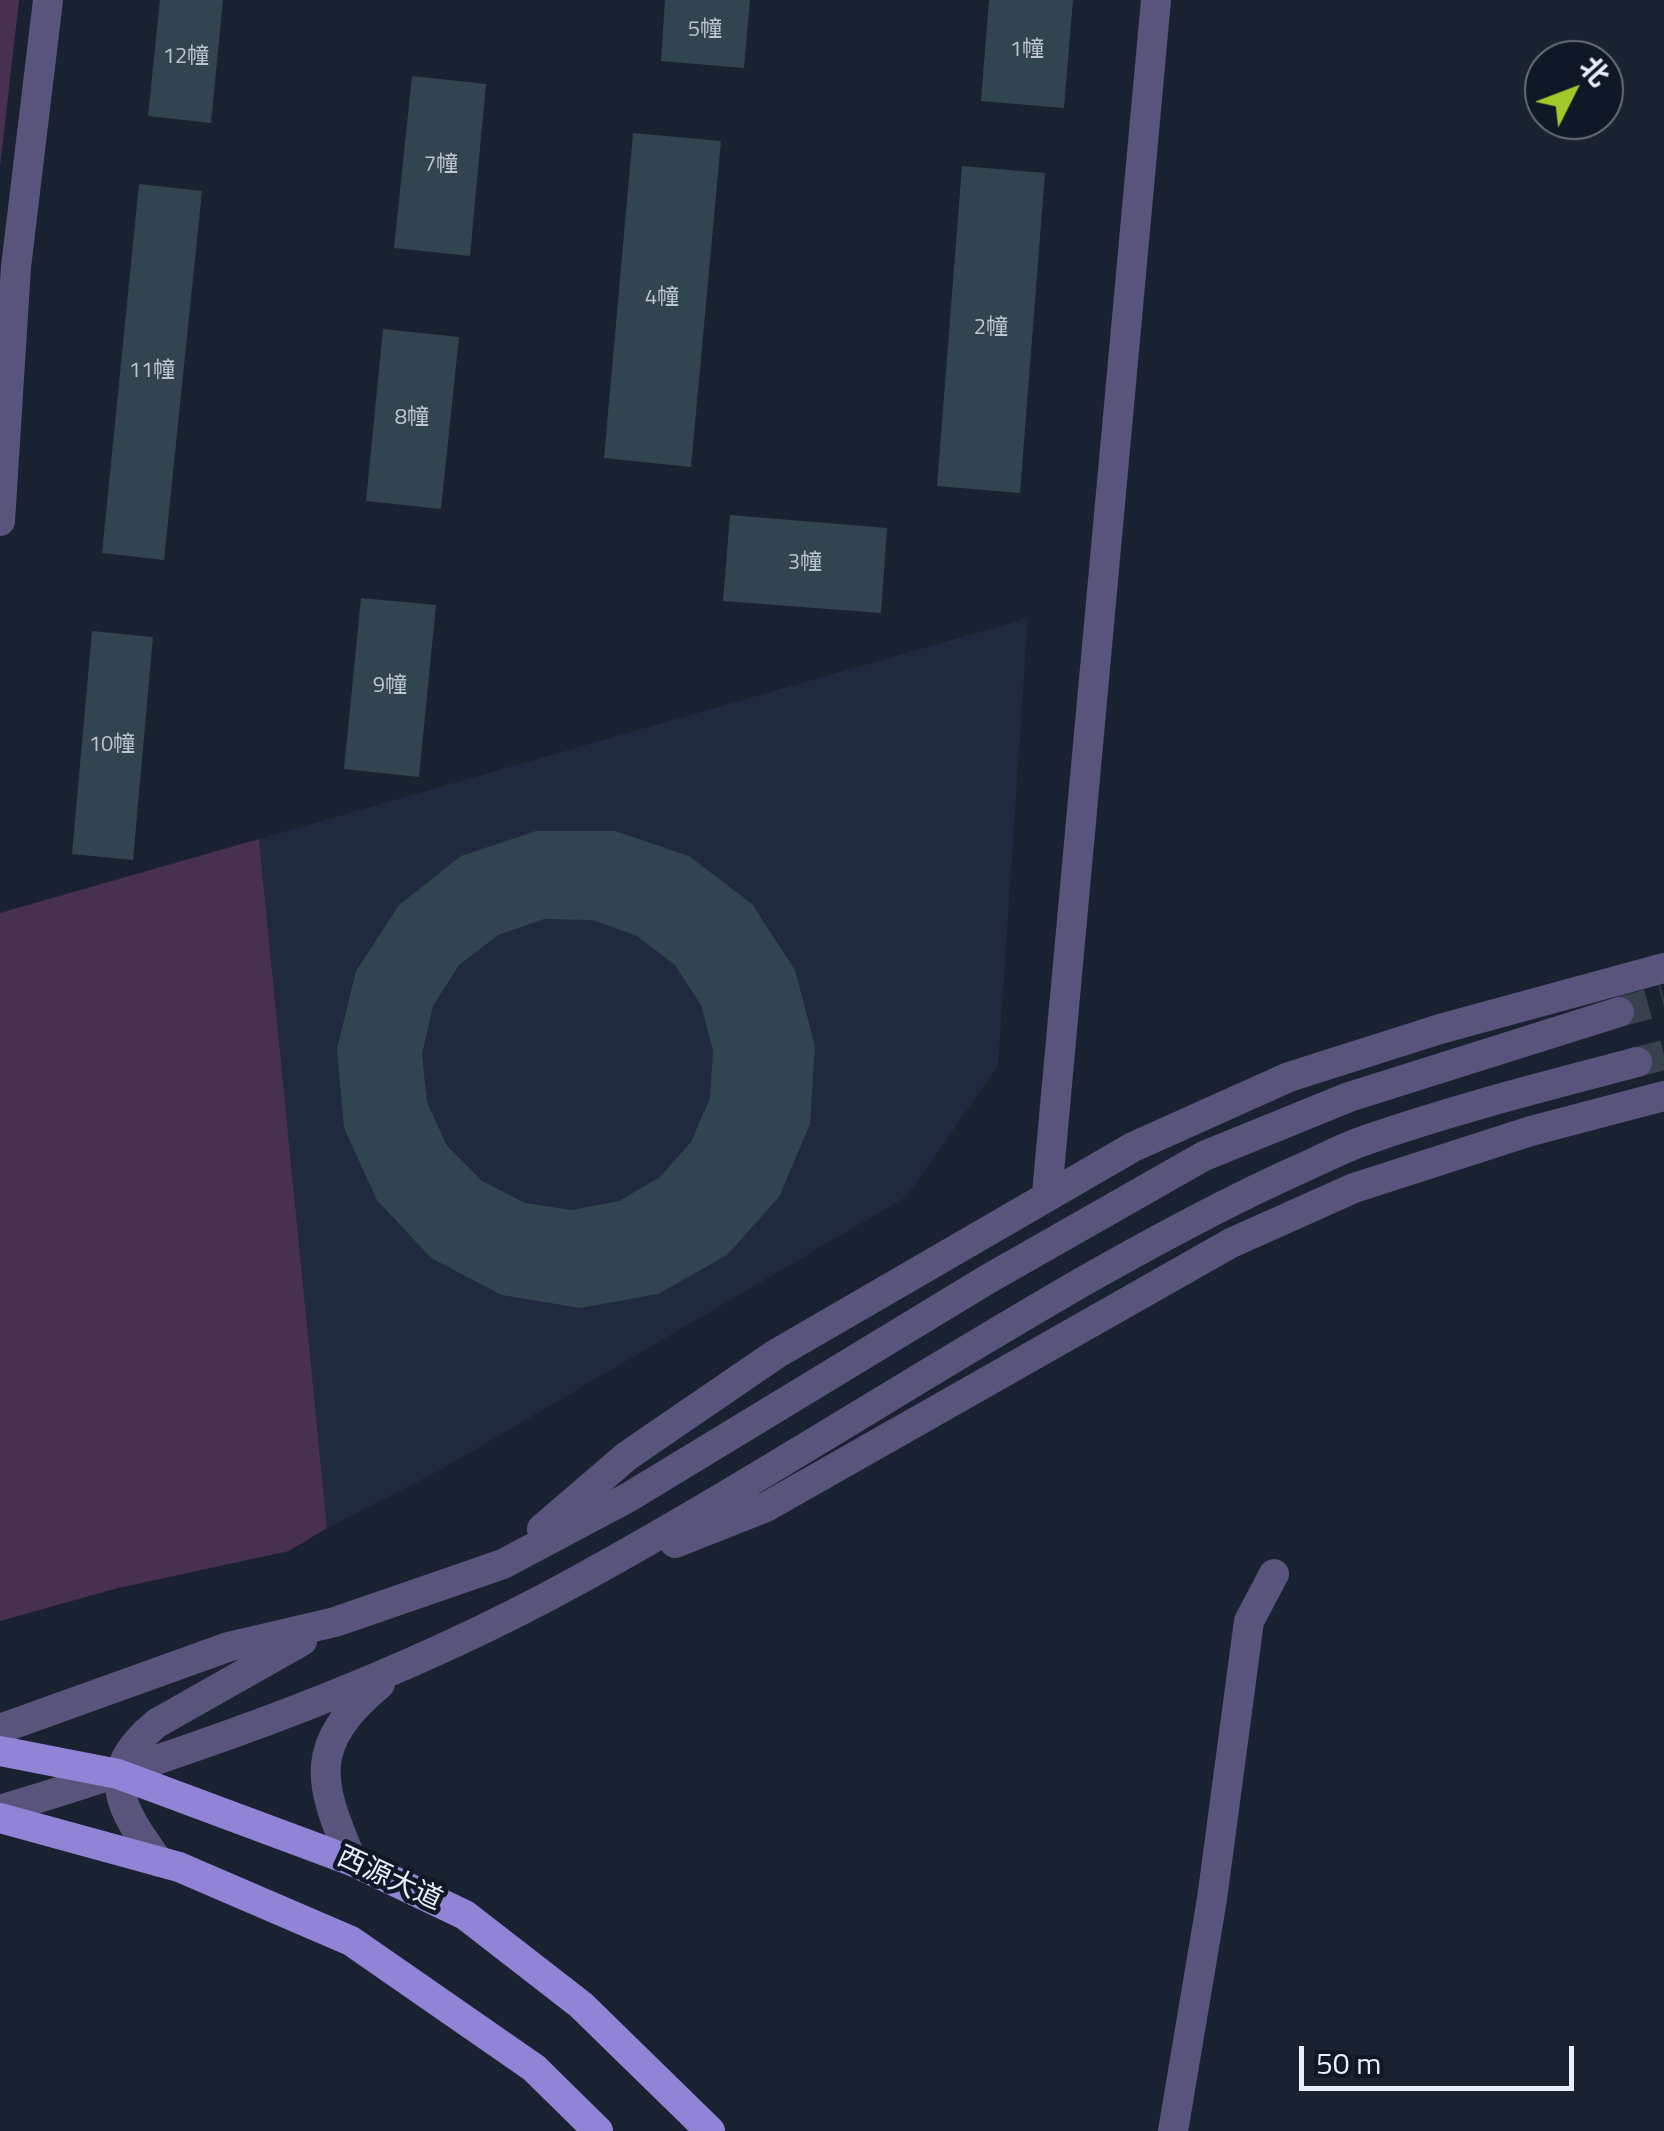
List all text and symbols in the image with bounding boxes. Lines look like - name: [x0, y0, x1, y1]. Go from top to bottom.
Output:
- house number: 5幢: [688, 18, 722, 44]
- house number: 1幢: [1010, 38, 1044, 64]
- north arrow: [1524, 40, 1624, 140]
- house number: 12幢: [163, 45, 209, 71]
- text: 北: [1570, 46, 1621, 96]
- house number: 7幢: [424, 153, 458, 179]
- house number: 4幢: [645, 286, 679, 312]
- house number: 2幢: [974, 316, 1008, 342]
- house number: 11幢: [129, 359, 175, 385]
- house number: 8幢: [395, 406, 429, 432]
- house number: 3幢: [788, 551, 822, 577]
- house number: 9幢: [373, 674, 407, 700]
- house number: 10幢: [89, 733, 135, 759]
- street label: 西源大道: [331, 1841, 447, 1919]
- scale bar: [1304, 2026, 1579, 2088]
- text: 50 m: [1316, 2040, 1381, 2086]

